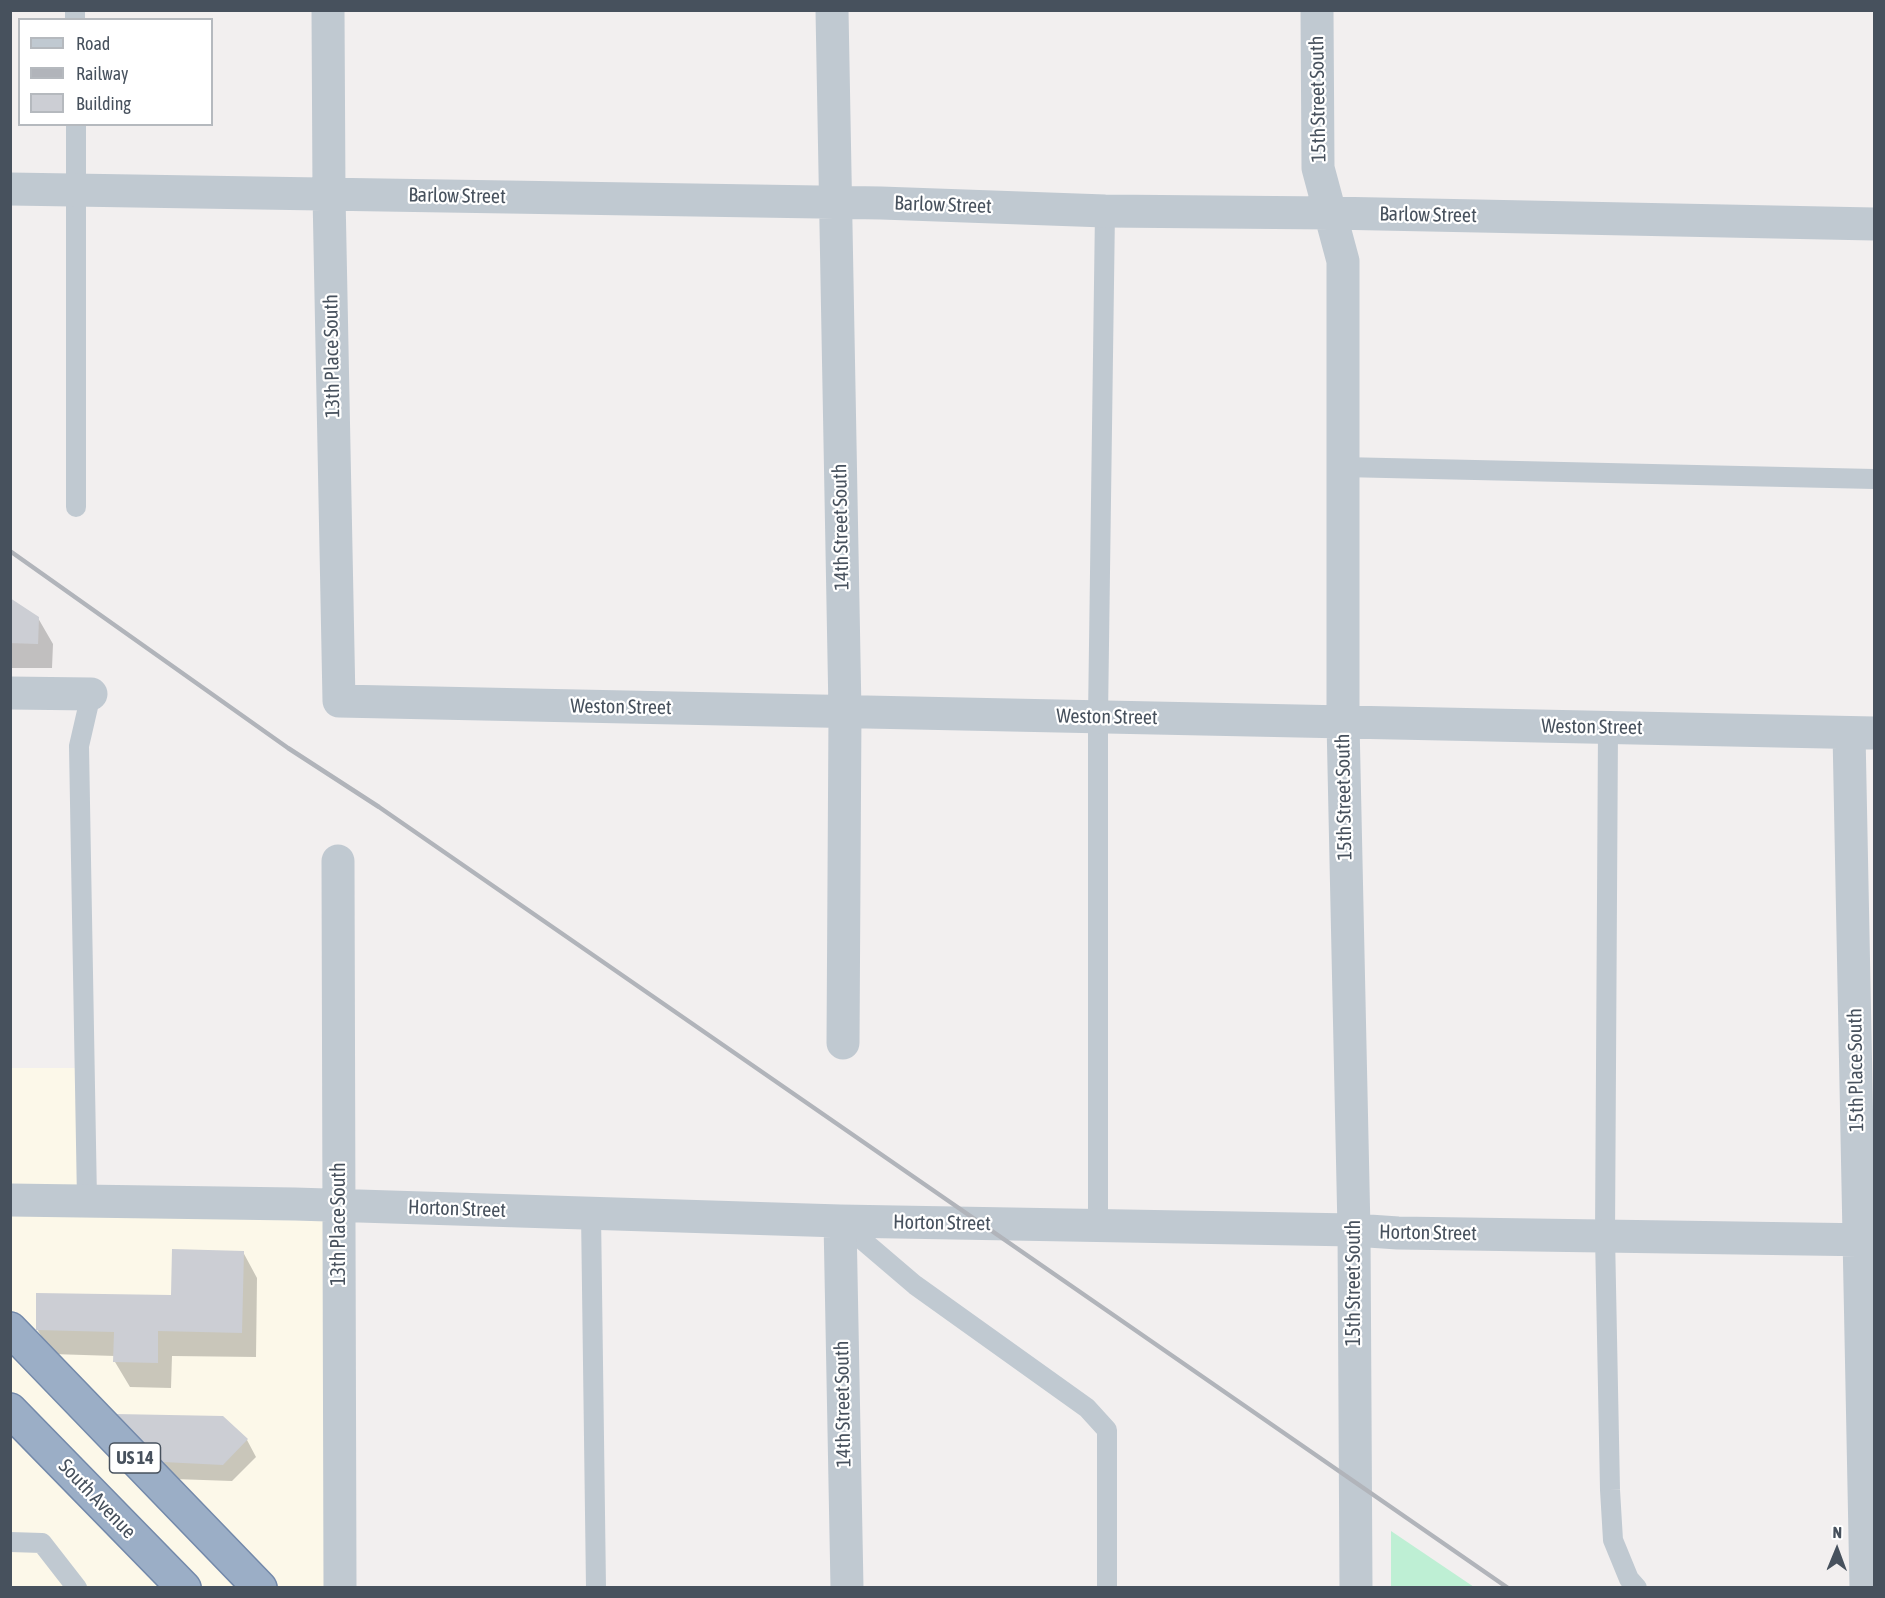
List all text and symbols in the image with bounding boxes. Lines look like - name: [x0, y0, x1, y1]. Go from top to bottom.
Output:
- legend: [18, 18, 213, 126]
- text: Road: [76, 33, 110, 54]
- street label: 15th Street South: [1305, 36, 1331, 162]
- text: Railway: [76, 63, 128, 84]
- text: Building: [76, 93, 131, 114]
- street label: Barlow Street: [408, 183, 506, 209]
- street label: Barlow Street: [894, 191, 992, 219]
- street label: Barlow Street: [1379, 202, 1477, 228]
- street label: 13th Place South: [319, 294, 345, 418]
- street label: 14th Street South: [828, 464, 854, 590]
- street label: Weston Street: [570, 694, 672, 720]
- street label: Weston Street: [1056, 704, 1158, 730]
- street label: Weston Street: [1541, 714, 1643, 740]
- street label: 15th Street South: [1331, 734, 1357, 860]
- street label: 15th Place South: [1843, 1008, 1869, 1132]
- street label: 13th Place South: [327, 1162, 351, 1286]
- street label: Horton Street: [408, 1195, 506, 1223]
- street label: Horton Street: [893, 1210, 991, 1236]
- street label: 15th Street South: [1342, 1220, 1366, 1346]
- street label: Horton Street: [1379, 1220, 1477, 1246]
- street label: 14th Street South: [830, 1341, 856, 1467]
- road number: US 14: [110, 1443, 160, 1473]
- street label: South Avenue: [53, 1454, 141, 1544]
- north arrow: [1807, 1520, 1867, 1580]
- text: N: [1832, 1523, 1842, 1541]

